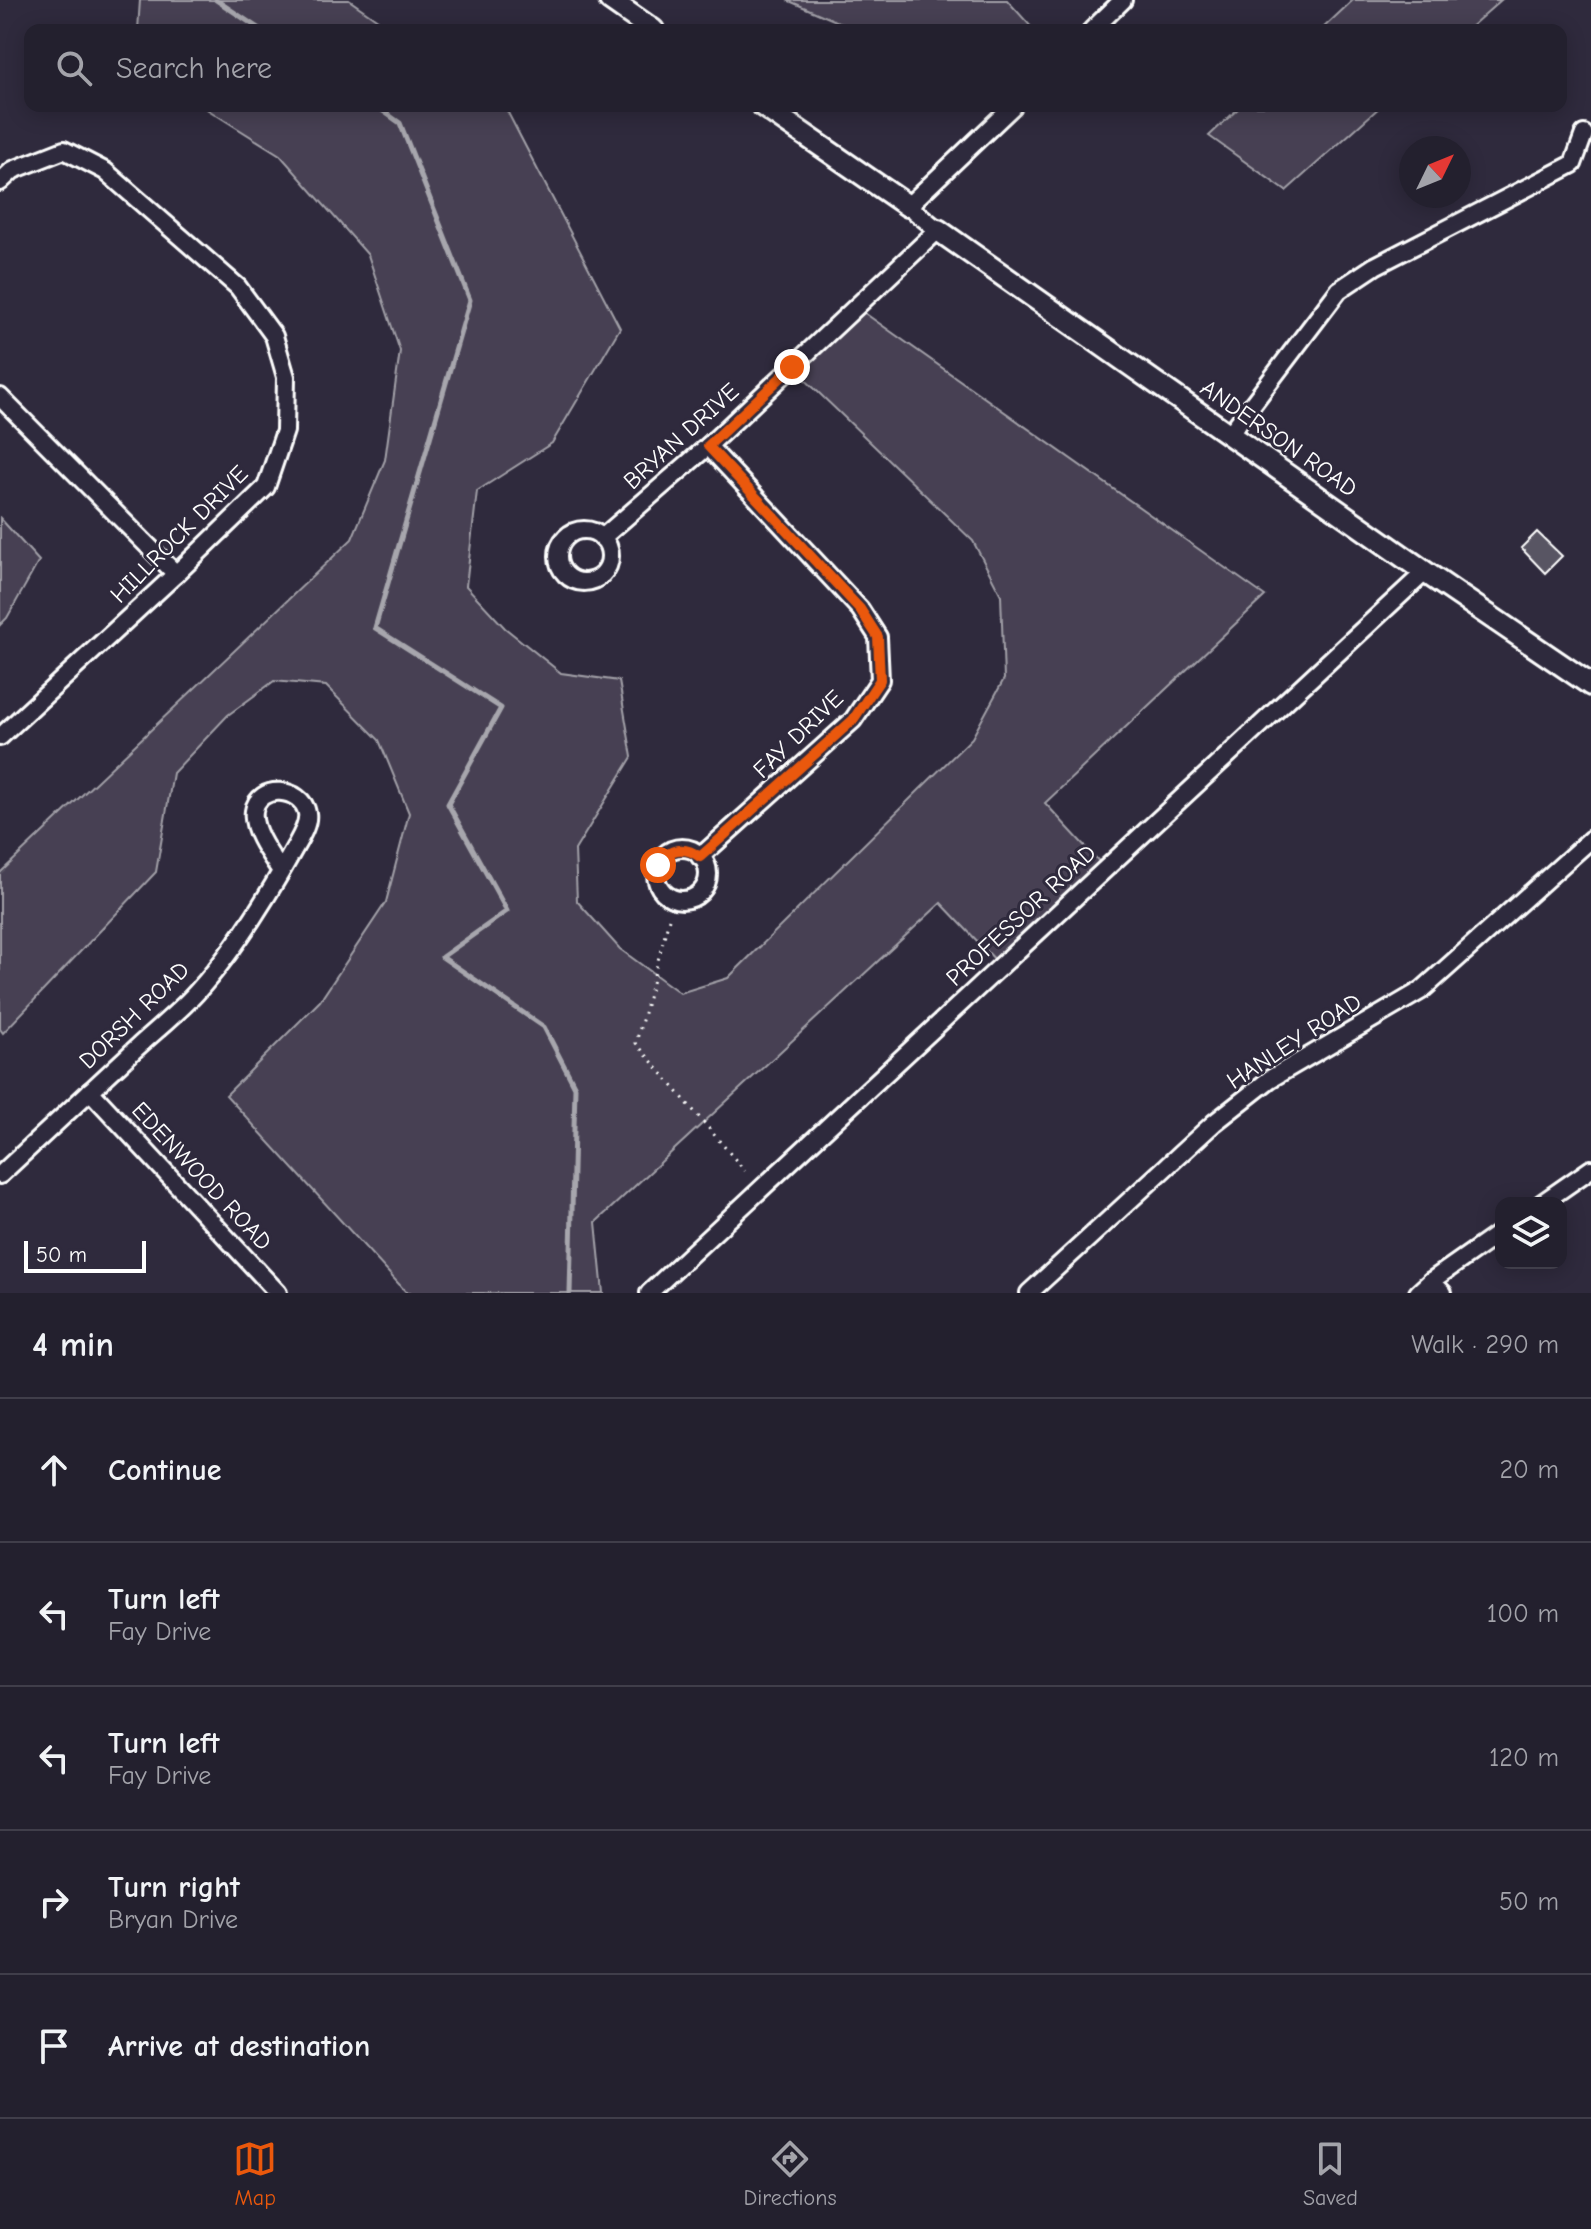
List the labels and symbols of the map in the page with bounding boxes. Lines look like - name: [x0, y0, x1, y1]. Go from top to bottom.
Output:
- north arrow: [1399, 136, 1471, 208]
- route end: [774, 349, 810, 385]
- street label: ANDERSON ROAD: [1195, 374, 1363, 502]
- street label: BRYAN DRIVE: [618, 377, 744, 495]
- street label: HILLROCK DRIVE: [104, 459, 254, 609]
- street label: FAY DRIVE: [747, 684, 849, 784]
- street label: PROFESSOR ROAD: [940, 838, 1102, 992]
- route start: [640, 847, 676, 883]
- street label: DORSH ROAD: [73, 956, 195, 1074]
- street label: HANLEY ROAD: [1222, 987, 1366, 1095]
- street label: EDENWOOD ROAD: [126, 1096, 278, 1256]
- scale bar: [24, 1237, 146, 1273]

